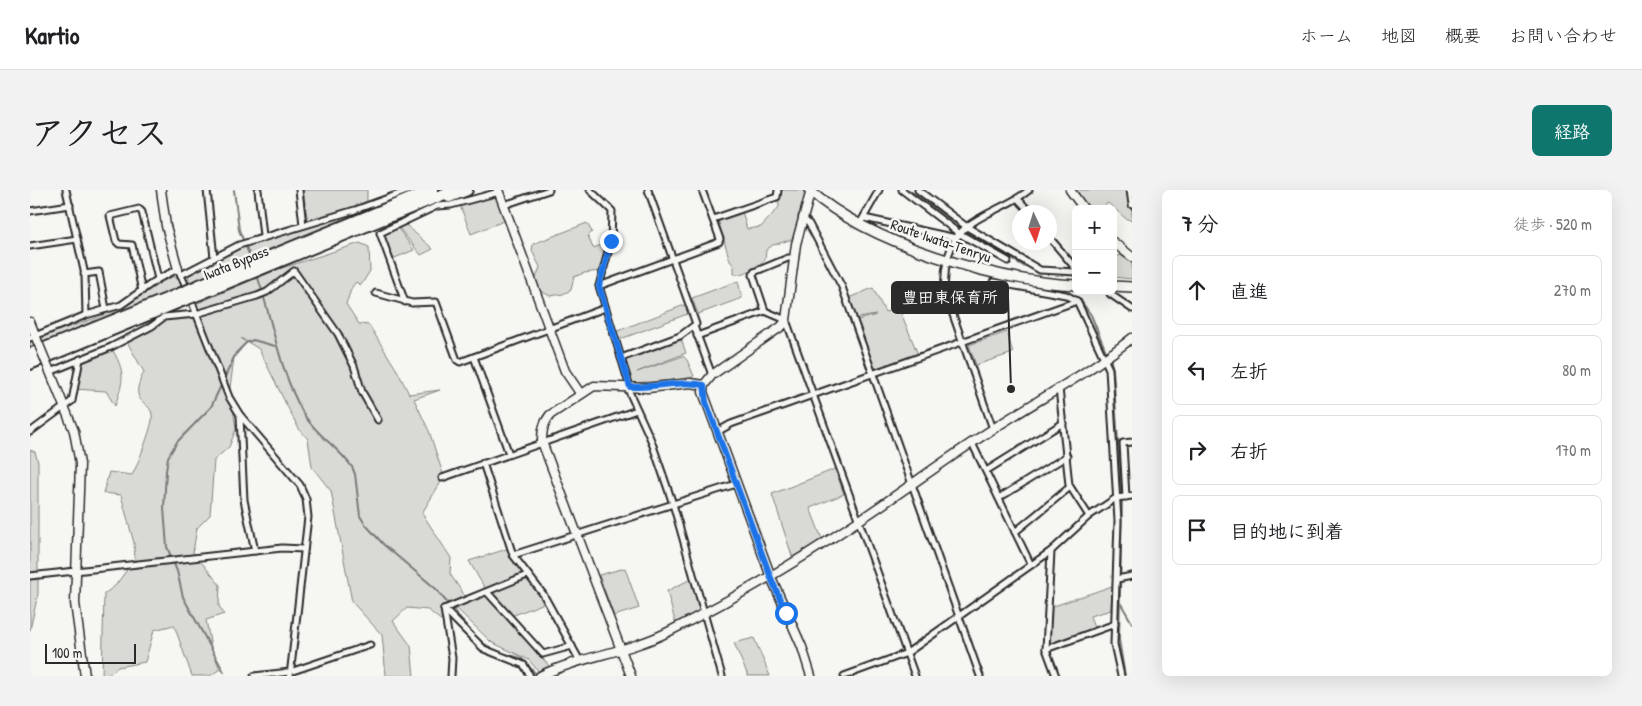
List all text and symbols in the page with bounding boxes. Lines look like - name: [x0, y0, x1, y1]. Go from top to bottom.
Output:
- text: Kartio: [25, 19, 80, 51]
- text: ホーム: [1300, 23, 1353, 48]
- text: 地図: [1381, 23, 1417, 48]
- text: 概要: [1445, 23, 1481, 48]
- text: お問い合わせ: [1509, 23, 1617, 48]
- button: 経路: [1532, 105, 1612, 156]
- text: アクセス: [30, 109, 168, 156]
- north arrow: [1012, 205, 1057, 250]
- map controls: [1072, 205, 1117, 295]
- button: +: [1072, 205, 1117, 250]
- text: 7 分: [1182, 209, 1218, 238]
- text: 徒歩 · 520 m: [1513, 213, 1592, 235]
- street label: Route Iwata-Tenryu: [888, 214, 994, 268]
- route end: [600, 230, 623, 253]
- street label: Iwata Bypass: [200, 240, 272, 285]
- button: −: [1072, 250, 1117, 295]
- icon: ahead: [1183, 276, 1211, 304]
- text: 直進: [1230, 278, 1268, 304]
- text: 270 m: [1554, 279, 1591, 301]
- callout: 豊田東保育所: [892, 282, 1008, 313]
- text: 豊田東保育所: [902, 286, 998, 308]
- icon: left: [1183, 356, 1211, 384]
- text: 左折: [1230, 358, 1268, 384]
- text: 80 m: [1562, 359, 1591, 381]
- icon: right: [1183, 436, 1211, 464]
- text: 右折: [1230, 438, 1268, 464]
- text: 170 m: [1556, 439, 1591, 461]
- icon: arrive: [1183, 516, 1211, 544]
- text: 目的地に到着: [1230, 518, 1344, 544]
- route start: [775, 602, 798, 625]
- scale bar: [45, 641, 136, 664]
- text: 100 m: [52, 643, 82, 662]

